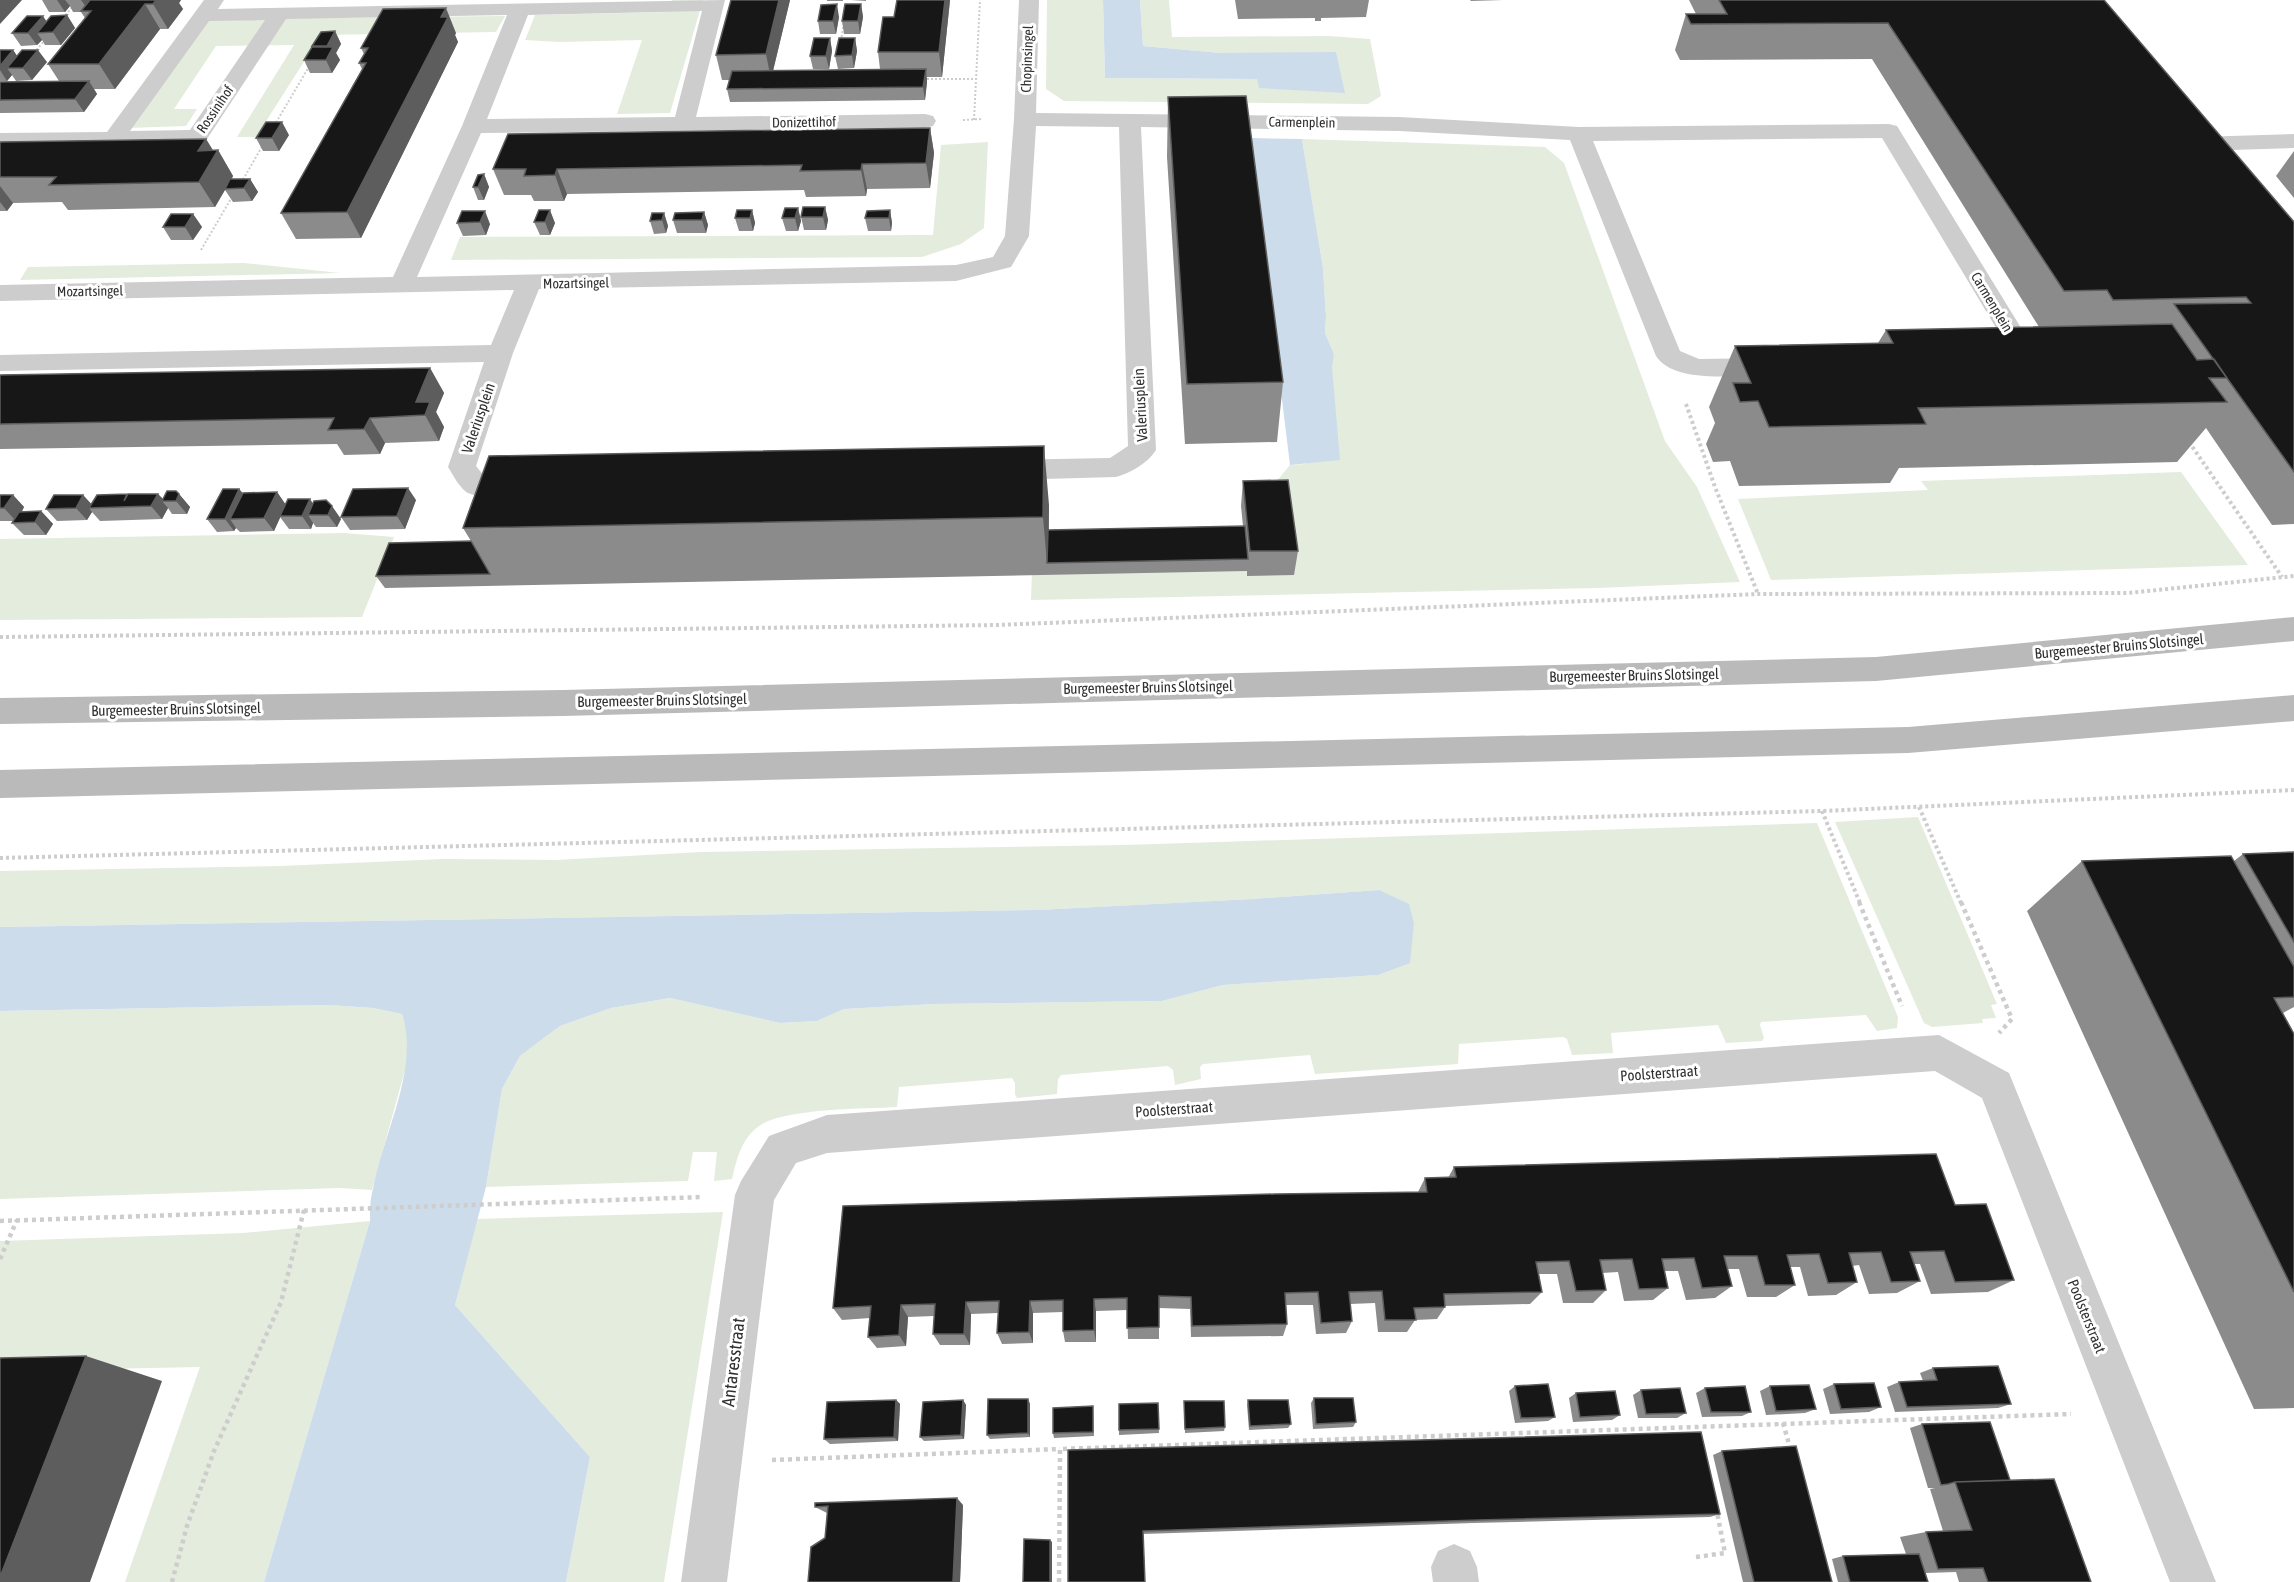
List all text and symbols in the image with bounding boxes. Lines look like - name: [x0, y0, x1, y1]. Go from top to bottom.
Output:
- street label: Chopinsingel: [1018, 25, 1036, 93]
- street label: Rossinihof: [193, 82, 237, 136]
- street label: Donizettihof: [772, 113, 836, 131]
- street label: Carmenplein: [1268, 113, 1336, 131]
- street label: Carmenplein: [1968, 269, 2016, 335]
- street label: Mozartsingel: [543, 274, 609, 292]
- street label: Mozartsingel: [57, 282, 123, 300]
- street label: Valeriusplein: [1130, 368, 1150, 442]
- street label: Valeriusplein: [458, 381, 498, 455]
- street label: Burgemeester Bruins Slotsingel: [2034, 630, 2204, 662]
- street label: Burgemeester Bruins Slotsingel: [1549, 665, 1719, 685]
- street label: Burgemeester Bruins Slotsingel: [1063, 677, 1233, 697]
- street label: Burgemeester Bruins Slotsingel: [577, 690, 747, 710]
- street label: Burgemeester Bruins Slotsingel: [91, 699, 261, 719]
- street label: Poolsterstraat: [1620, 1062, 1698, 1084]
- street label: Poolsterstraat: [1135, 1098, 1213, 1120]
- street label: Poolsterstraat: [2065, 1277, 2109, 1355]
- street label: Antaresstraat: [717, 1316, 749, 1408]

